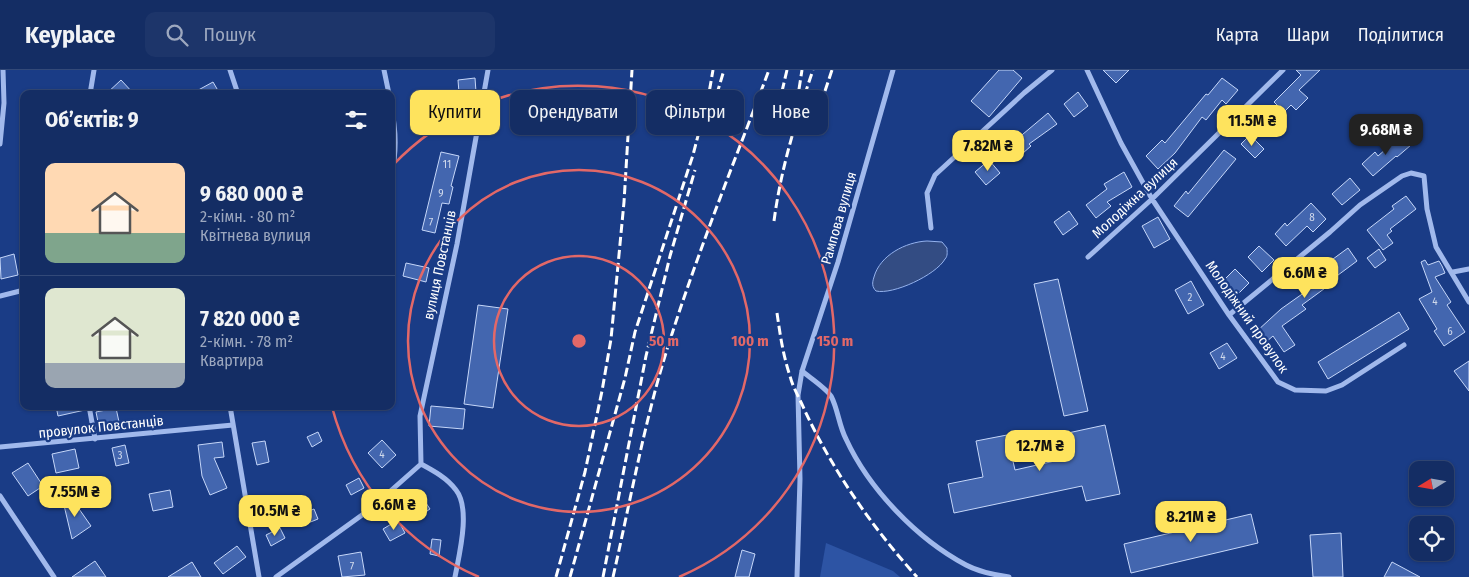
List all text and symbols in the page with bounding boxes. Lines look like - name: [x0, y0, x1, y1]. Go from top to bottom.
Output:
- search box: [145, 12, 495, 57]
- text: Keyplace: [25, 21, 115, 49]
- icon: search: [163, 21, 191, 49]
- text: Пошук: [203, 23, 256, 46]
- text: Карта: [1216, 24, 1259, 46]
- text: Шари: [1287, 24, 1330, 46]
- text: Поділитися: [1358, 24, 1444, 46]
- chip: Купити: [410, 90, 500, 135]
- chip: Орендувати: [510, 90, 636, 135]
- chip: Фільтри: [646, 90, 744, 135]
- chip: Нове: [754, 90, 828, 135]
- pin: 11.5M ₴: [1206, 104, 1298, 147]
- icon: filters: [342, 106, 370, 134]
- text: Об’єктів: 9: [45, 107, 139, 133]
- text: 11.5M ₴: [1228, 111, 1276, 130]
- pin: 9.68M ₴: [1340, 114, 1432, 156]
- text: 9.68M ₴: [1360, 120, 1412, 139]
- pin: 7.82M ₴: [942, 129, 1034, 172]
- text: 7.82M ₴: [963, 136, 1013, 155]
- street label: Молодіжна вулиця: [1089, 154, 1181, 242]
- house number: 11: [443, 158, 451, 171]
- street label: Рампова вулиця: [818, 170, 860, 266]
- text: 9 680 000 ₴: [200, 181, 303, 207]
- icon: home: [85, 183, 145, 243]
- house number: 9: [438, 187, 444, 200]
- text: 2-кімн. · 80 m²: [200, 207, 295, 226]
- street label: вулиця Повстанців: [420, 209, 460, 321]
- house number: 8: [1309, 211, 1315, 224]
- house number: 7: [429, 216, 434, 229]
- text: Квітнева вулиця: [200, 226, 311, 245]
- pin: 6.6M ₴: [1264, 256, 1346, 299]
- street label: Молодіжний провулок: [1202, 258, 1292, 377]
- text: 6.6M ₴: [1283, 263, 1327, 282]
- house number: 2: [1188, 291, 1193, 304]
- house number: 4: [1432, 295, 1438, 308]
- text: 7 820 000 ₴: [200, 306, 300, 332]
- icon: home: [85, 308, 145, 368]
- house number: 6: [1447, 325, 1453, 338]
- text: 2-кімн. · 78 m²: [200, 332, 293, 351]
- centre of rings: [570, 332, 588, 350]
- text: 50 m: [649, 332, 679, 350]
- text: 100 m: [731, 332, 769, 350]
- text: 150 m: [817, 332, 853, 350]
- house number: 4: [1220, 350, 1226, 363]
- text: Квартира: [200, 351, 264, 370]
- street label: провулок Повстанців: [38, 412, 164, 442]
- pin: 12.7M ₴: [994, 430, 1086, 472]
- text: 12.7M ₴: [1016, 436, 1064, 455]
- house number: 4: [379, 448, 385, 461]
- house number: 3: [118, 449, 123, 462]
- north arrow: [1409, 461, 1454, 506]
- map controls: [1409, 461, 1454, 561]
- pin: 7.55M ₴: [29, 476, 121, 518]
- text: 7.55M ₴: [50, 482, 100, 501]
- pin: 6.6M ₴: [353, 488, 435, 531]
- pin: 10.5M ₴: [229, 494, 321, 537]
- text: 6.6M ₴: [372, 495, 416, 514]
- pin: 8.21M ₴: [1145, 500, 1237, 543]
- text: 10.5M ₴: [250, 501, 300, 520]
- text: 8.21M ₴: [1166, 507, 1216, 526]
- button: locate: [1409, 516, 1454, 561]
- house number: 7: [350, 560, 355, 573]

